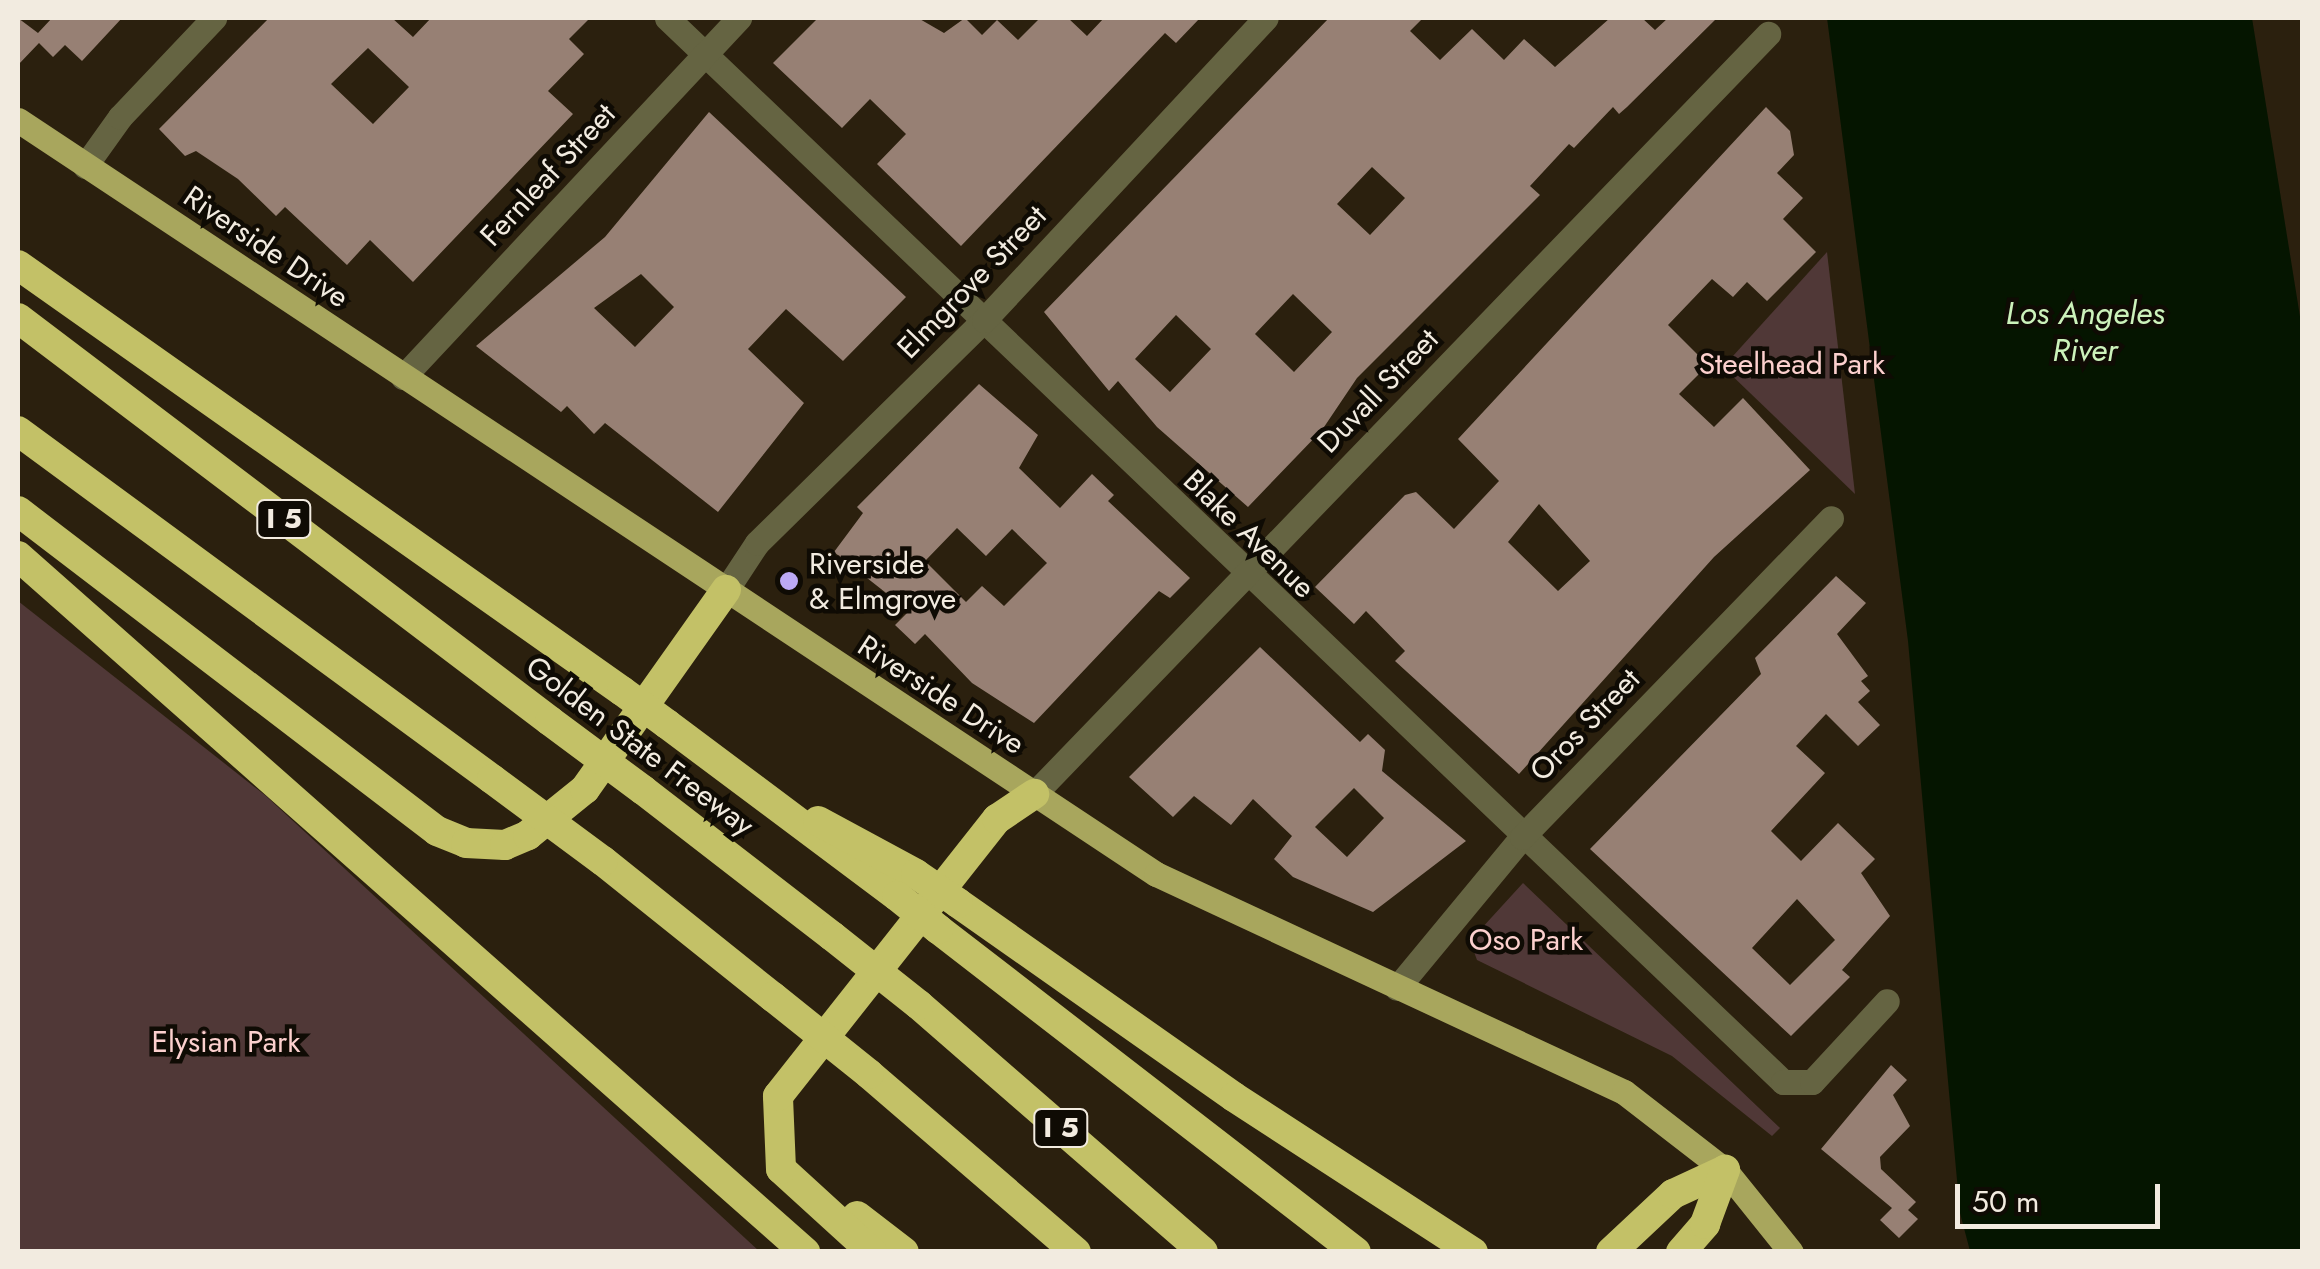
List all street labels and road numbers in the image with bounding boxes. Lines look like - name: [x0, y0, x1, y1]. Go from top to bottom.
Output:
- street label: Fernleaf Street: [473, 96, 623, 254]
- street label: Riverside Drive: [177, 179, 355, 315]
- street label: Elmgrove Street: [890, 198, 1054, 366]
- street label: Duvall Street: [1310, 322, 1446, 460]
- street label: Blake Avenue: [1176, 462, 1322, 606]
- road number: I 5: [254, 496, 314, 542]
- street label: Riverside Drive: [851, 628, 1031, 762]
- street label: Golden State Freeway: [519, 649, 761, 843]
- street label: Oros Street: [1523, 661, 1647, 789]
- road number: I 5: [1031, 1105, 1091, 1151]

